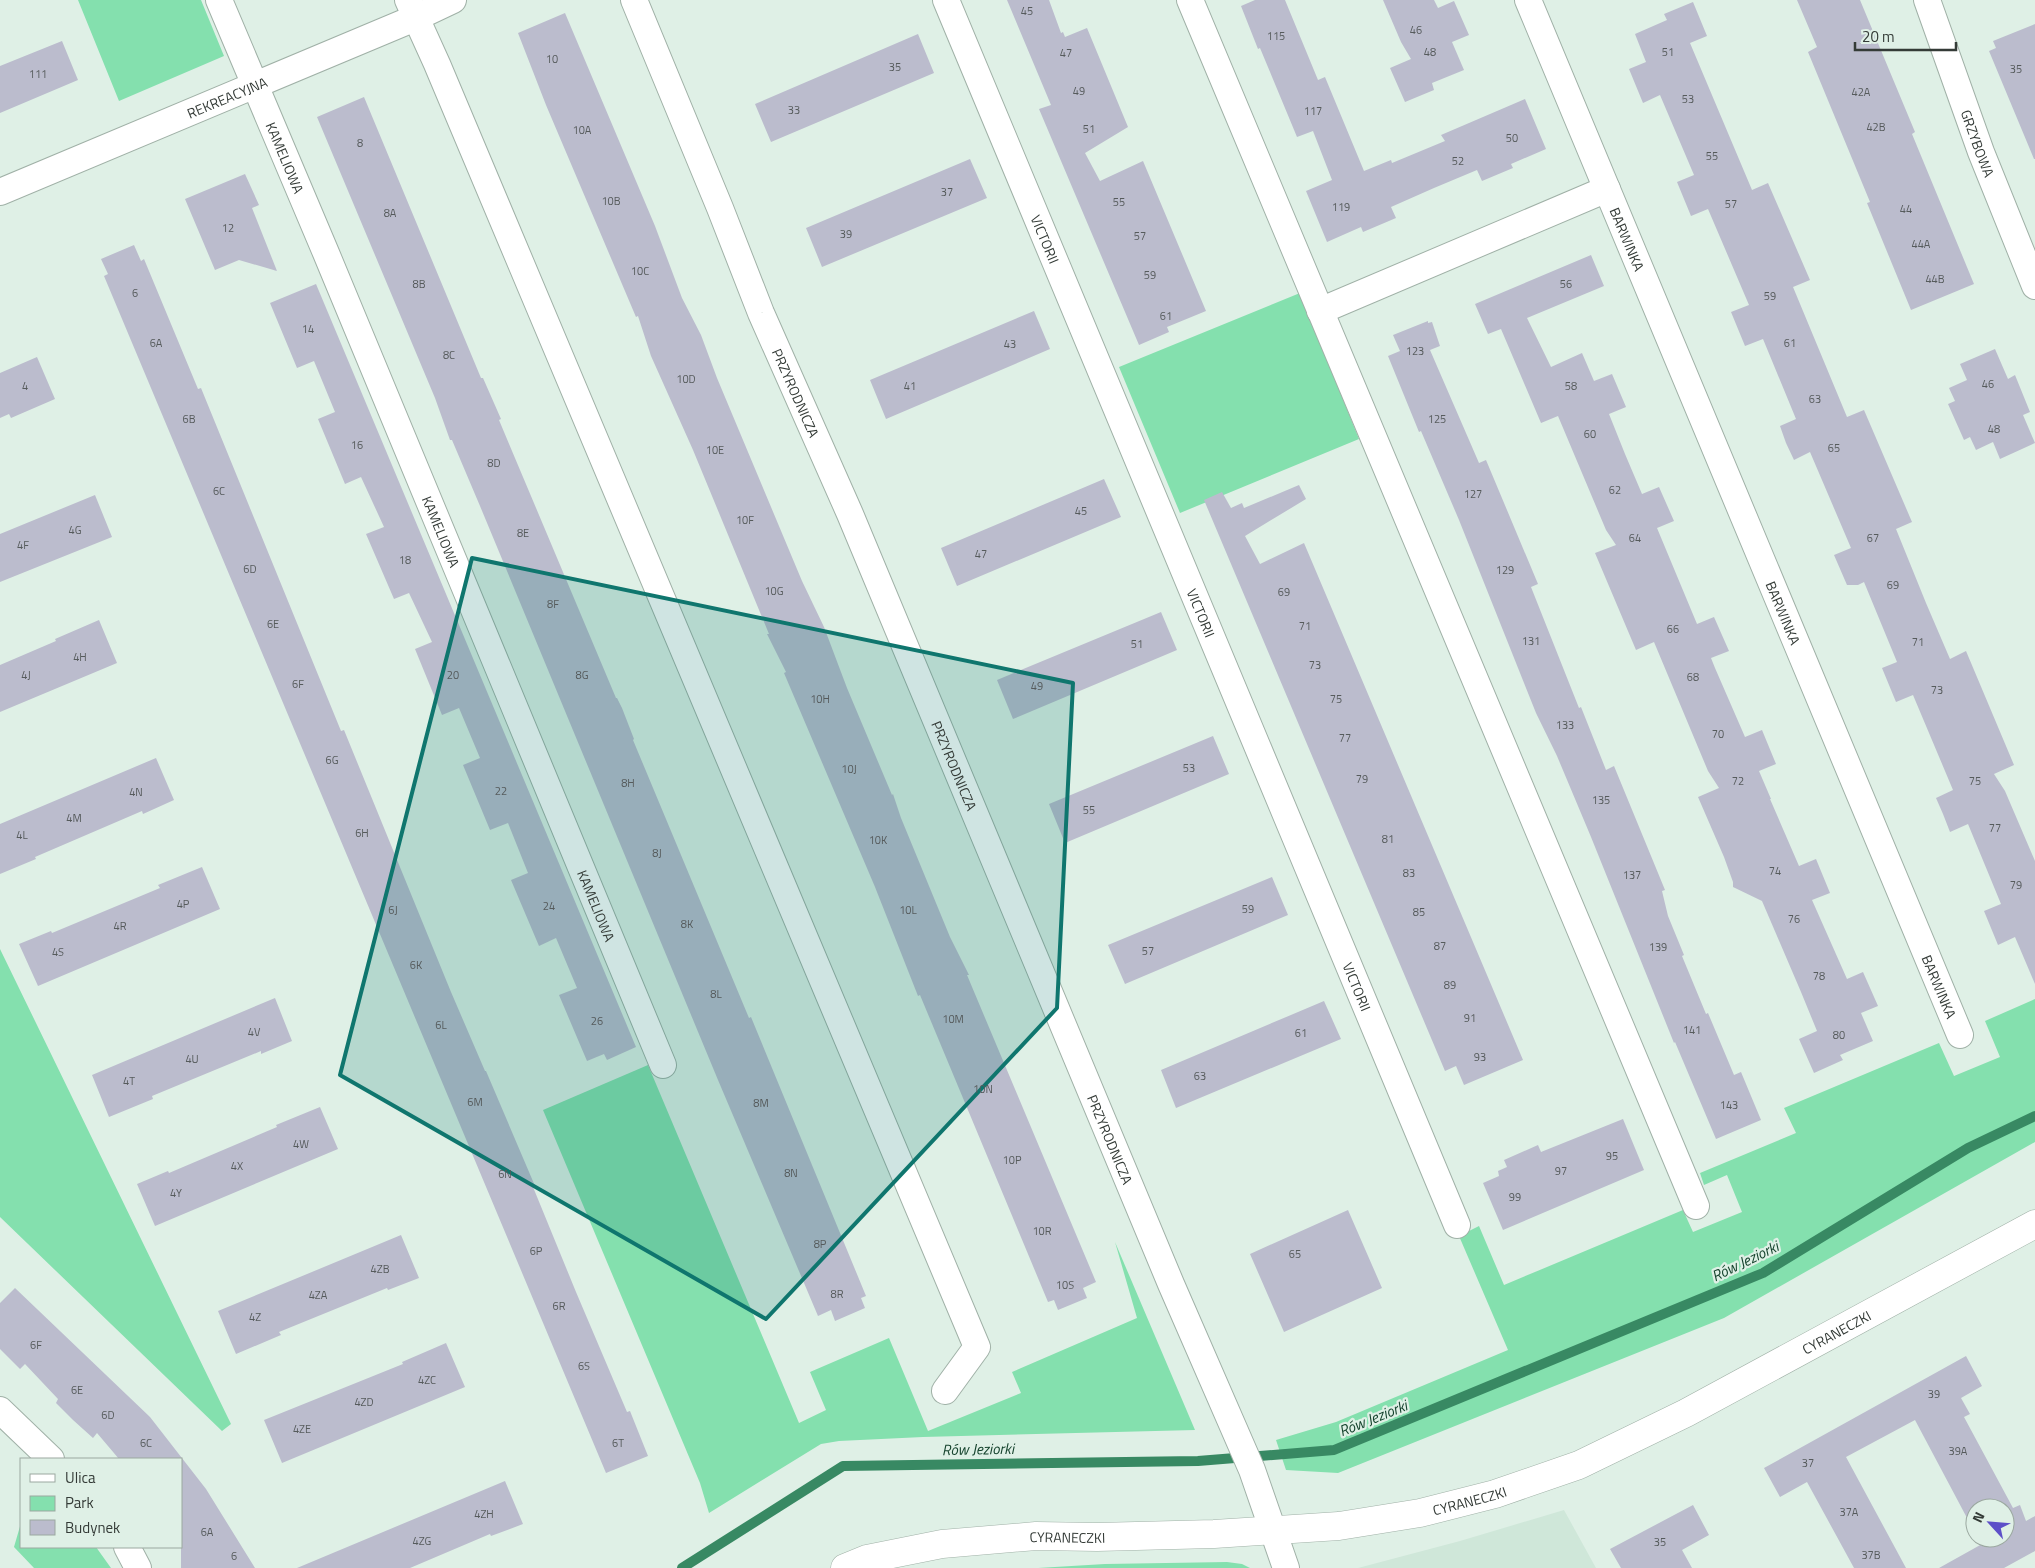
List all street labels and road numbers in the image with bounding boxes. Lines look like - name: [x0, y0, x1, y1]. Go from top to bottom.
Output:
- street label: REKREACYJNA: [183, 70, 271, 123]
- street label: GRZYBOWA: [1956, 106, 2001, 181]
- street label: KAMELIOWA: [261, 119, 310, 197]
- street label: BARWINKA: [1605, 204, 1651, 275]
- street label: VICTORII: [1026, 211, 1065, 267]
- street label: PRZYRODNICZA: [767, 345, 825, 441]
- street label: KAMELIOWA: [417, 492, 466, 571]
- street label: BARWINKA: [1761, 578, 1807, 648]
- street label: VICTORII: [1182, 585, 1221, 640]
- street label: PRZYRODNICZA: [927, 717, 983, 814]
- street label: KAMELIOWA: [573, 866, 621, 945]
- street label: BARWINKA: [1917, 951, 1963, 1022]
- street label: VICTORII: [1338, 959, 1377, 1014]
- street label: PRZYRODNICZA: [1083, 1091, 1139, 1188]
- street label: CYRANECZKI: [1798, 1304, 1875, 1359]
- street label: CYRANECZKI: [1430, 1480, 1509, 1520]
- street label: CYRANECZKI: [1029, 1525, 1106, 1548]

